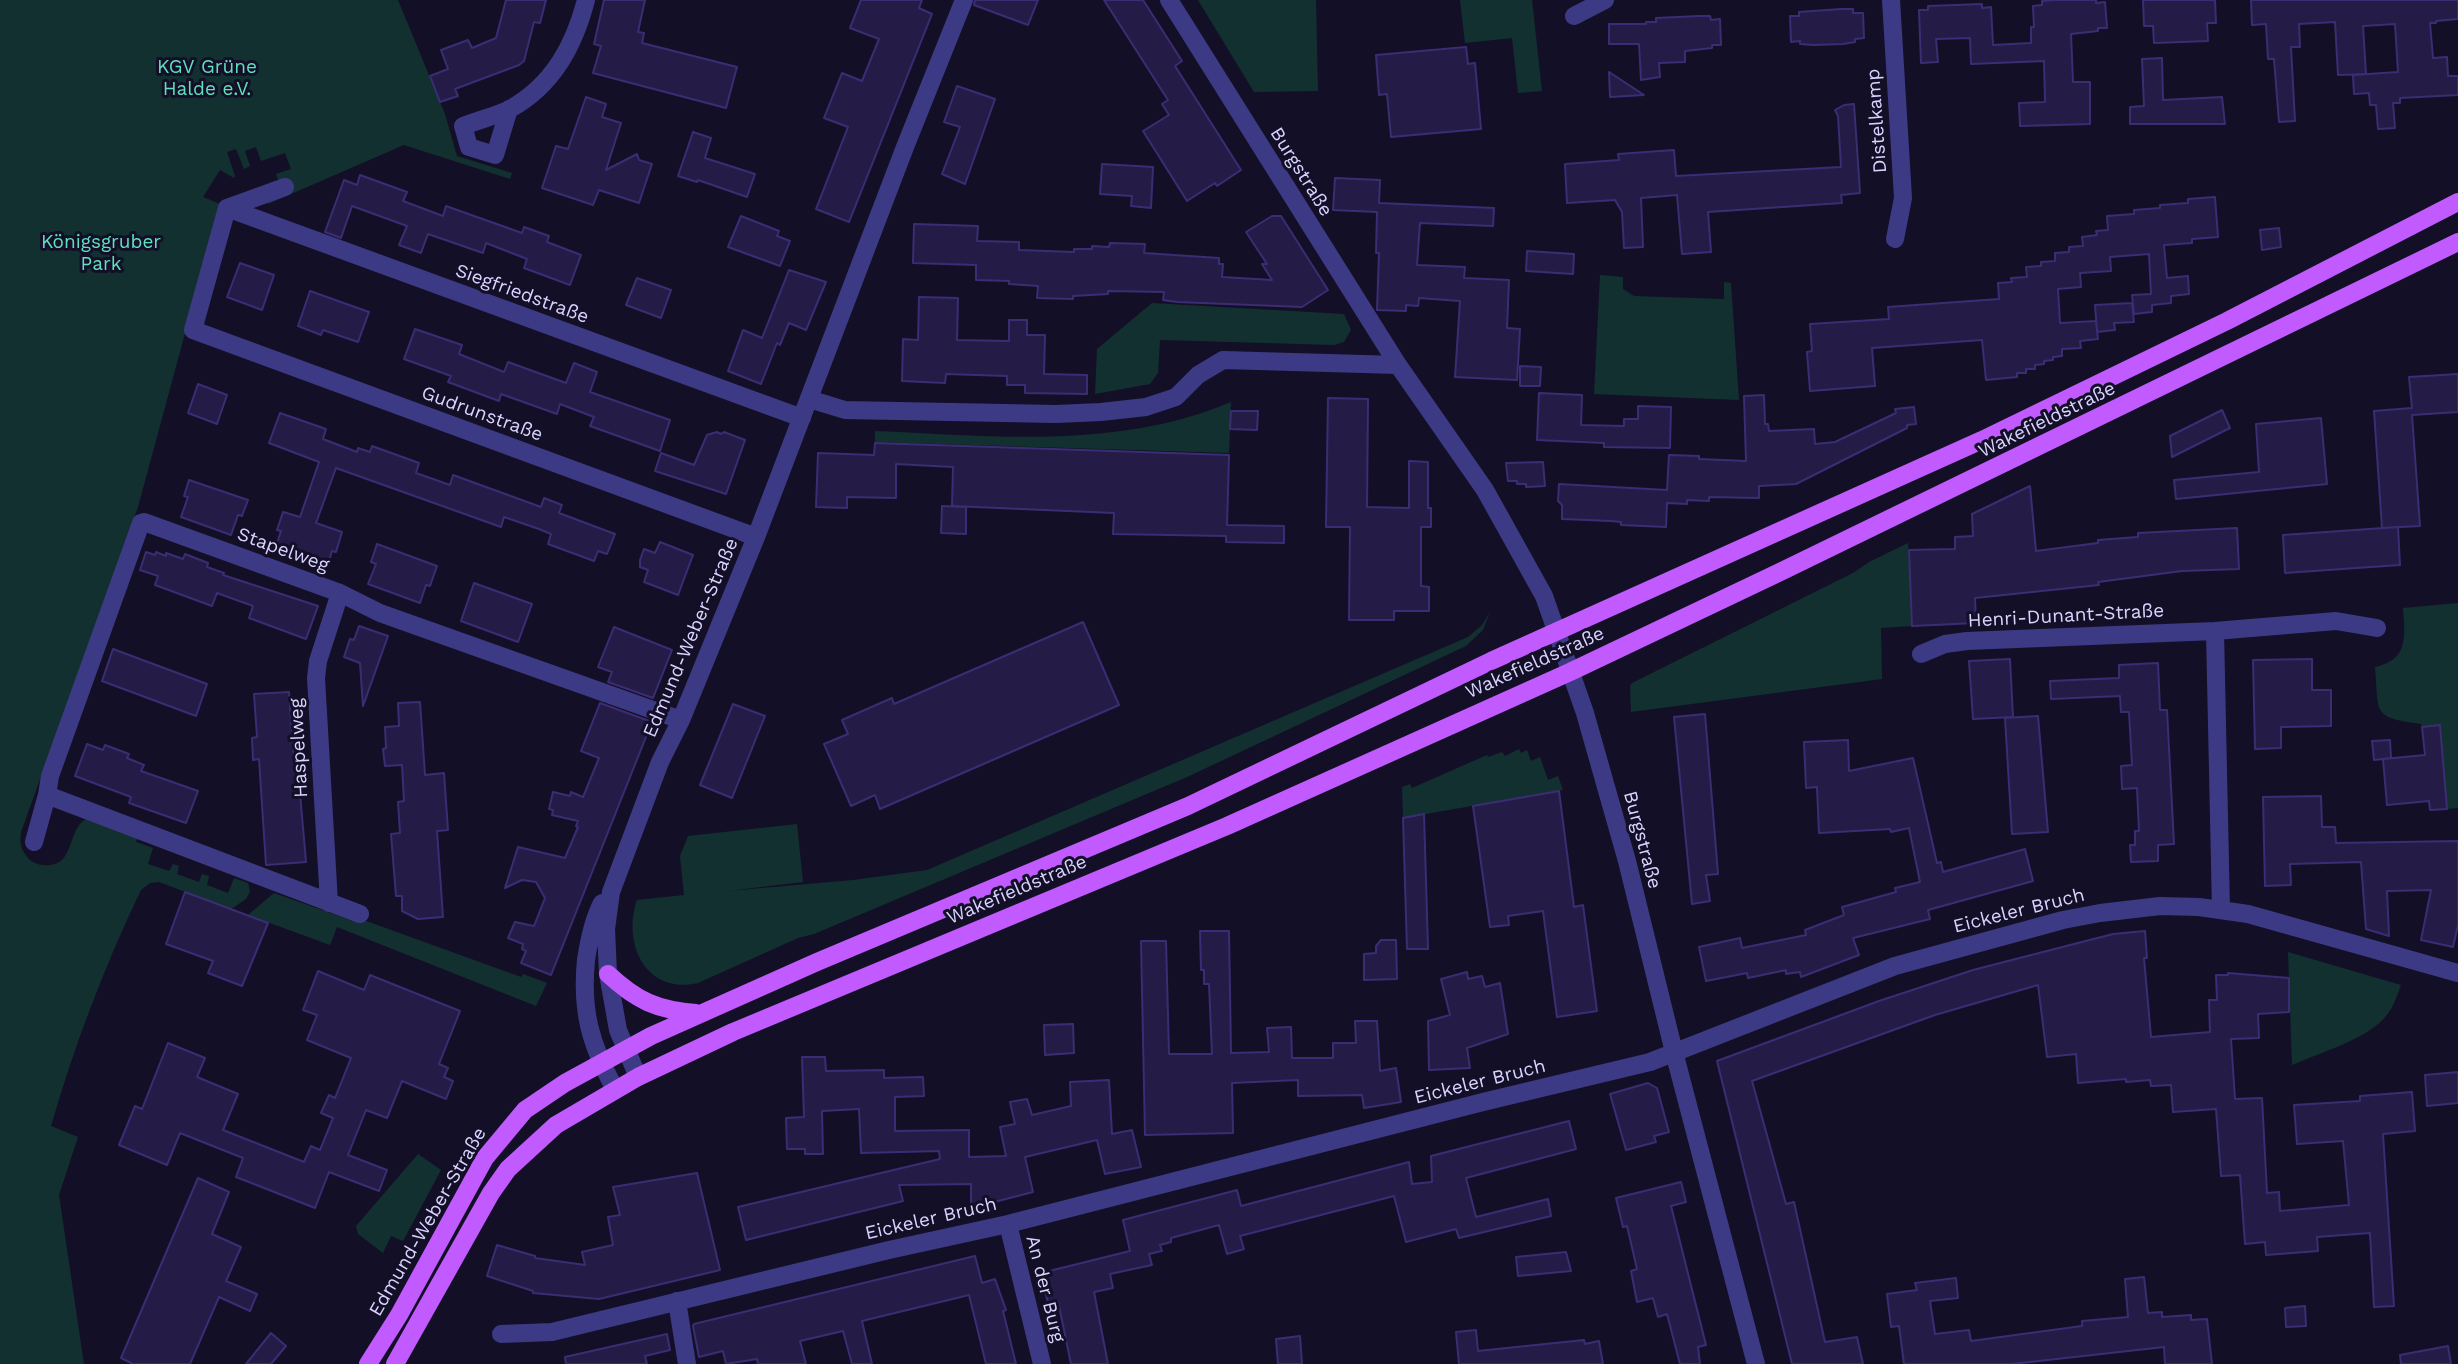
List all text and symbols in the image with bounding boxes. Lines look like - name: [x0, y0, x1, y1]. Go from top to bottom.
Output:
- park label: KGV Grüne Halde e.V.: [157, 56, 257, 100]
- street label: Distelkamp: [1862, 68, 1892, 174]
- street label: Burgstraße: [1265, 123, 1337, 221]
- park label: Königsgruber Park: [41, 231, 161, 275]
- street label: Siegfriedstraße: [452, 259, 592, 329]
- street label: Wakefieldstraße: [1975, 377, 2119, 463]
- street label: Gudrunstraße: [418, 381, 546, 447]
- street label: Stapelweg: [234, 523, 332, 577]
- street label: Edmund-Weber-Straße: [639, 535, 743, 741]
- street label: Henri-Dunant-Straße: [1967, 599, 2165, 633]
- street label: Wakefieldstraße: [1462, 622, 1608, 704]
- street label: Haspelweg: [285, 698, 313, 798]
- street label: Burgstraße: [1618, 789, 1666, 891]
- street label: Wakefieldstraße: [944, 850, 1090, 930]
- street label: Eickeler Bruch: [1951, 884, 2087, 938]
- street label: Eickeler Bruch: [1412, 1055, 1548, 1109]
- street label: Edmund-Weber-Straße: [365, 1123, 491, 1321]
- street label: Eickeler Bruch: [863, 1193, 999, 1245]
- street label: An der Burg: [1021, 1233, 1069, 1345]

